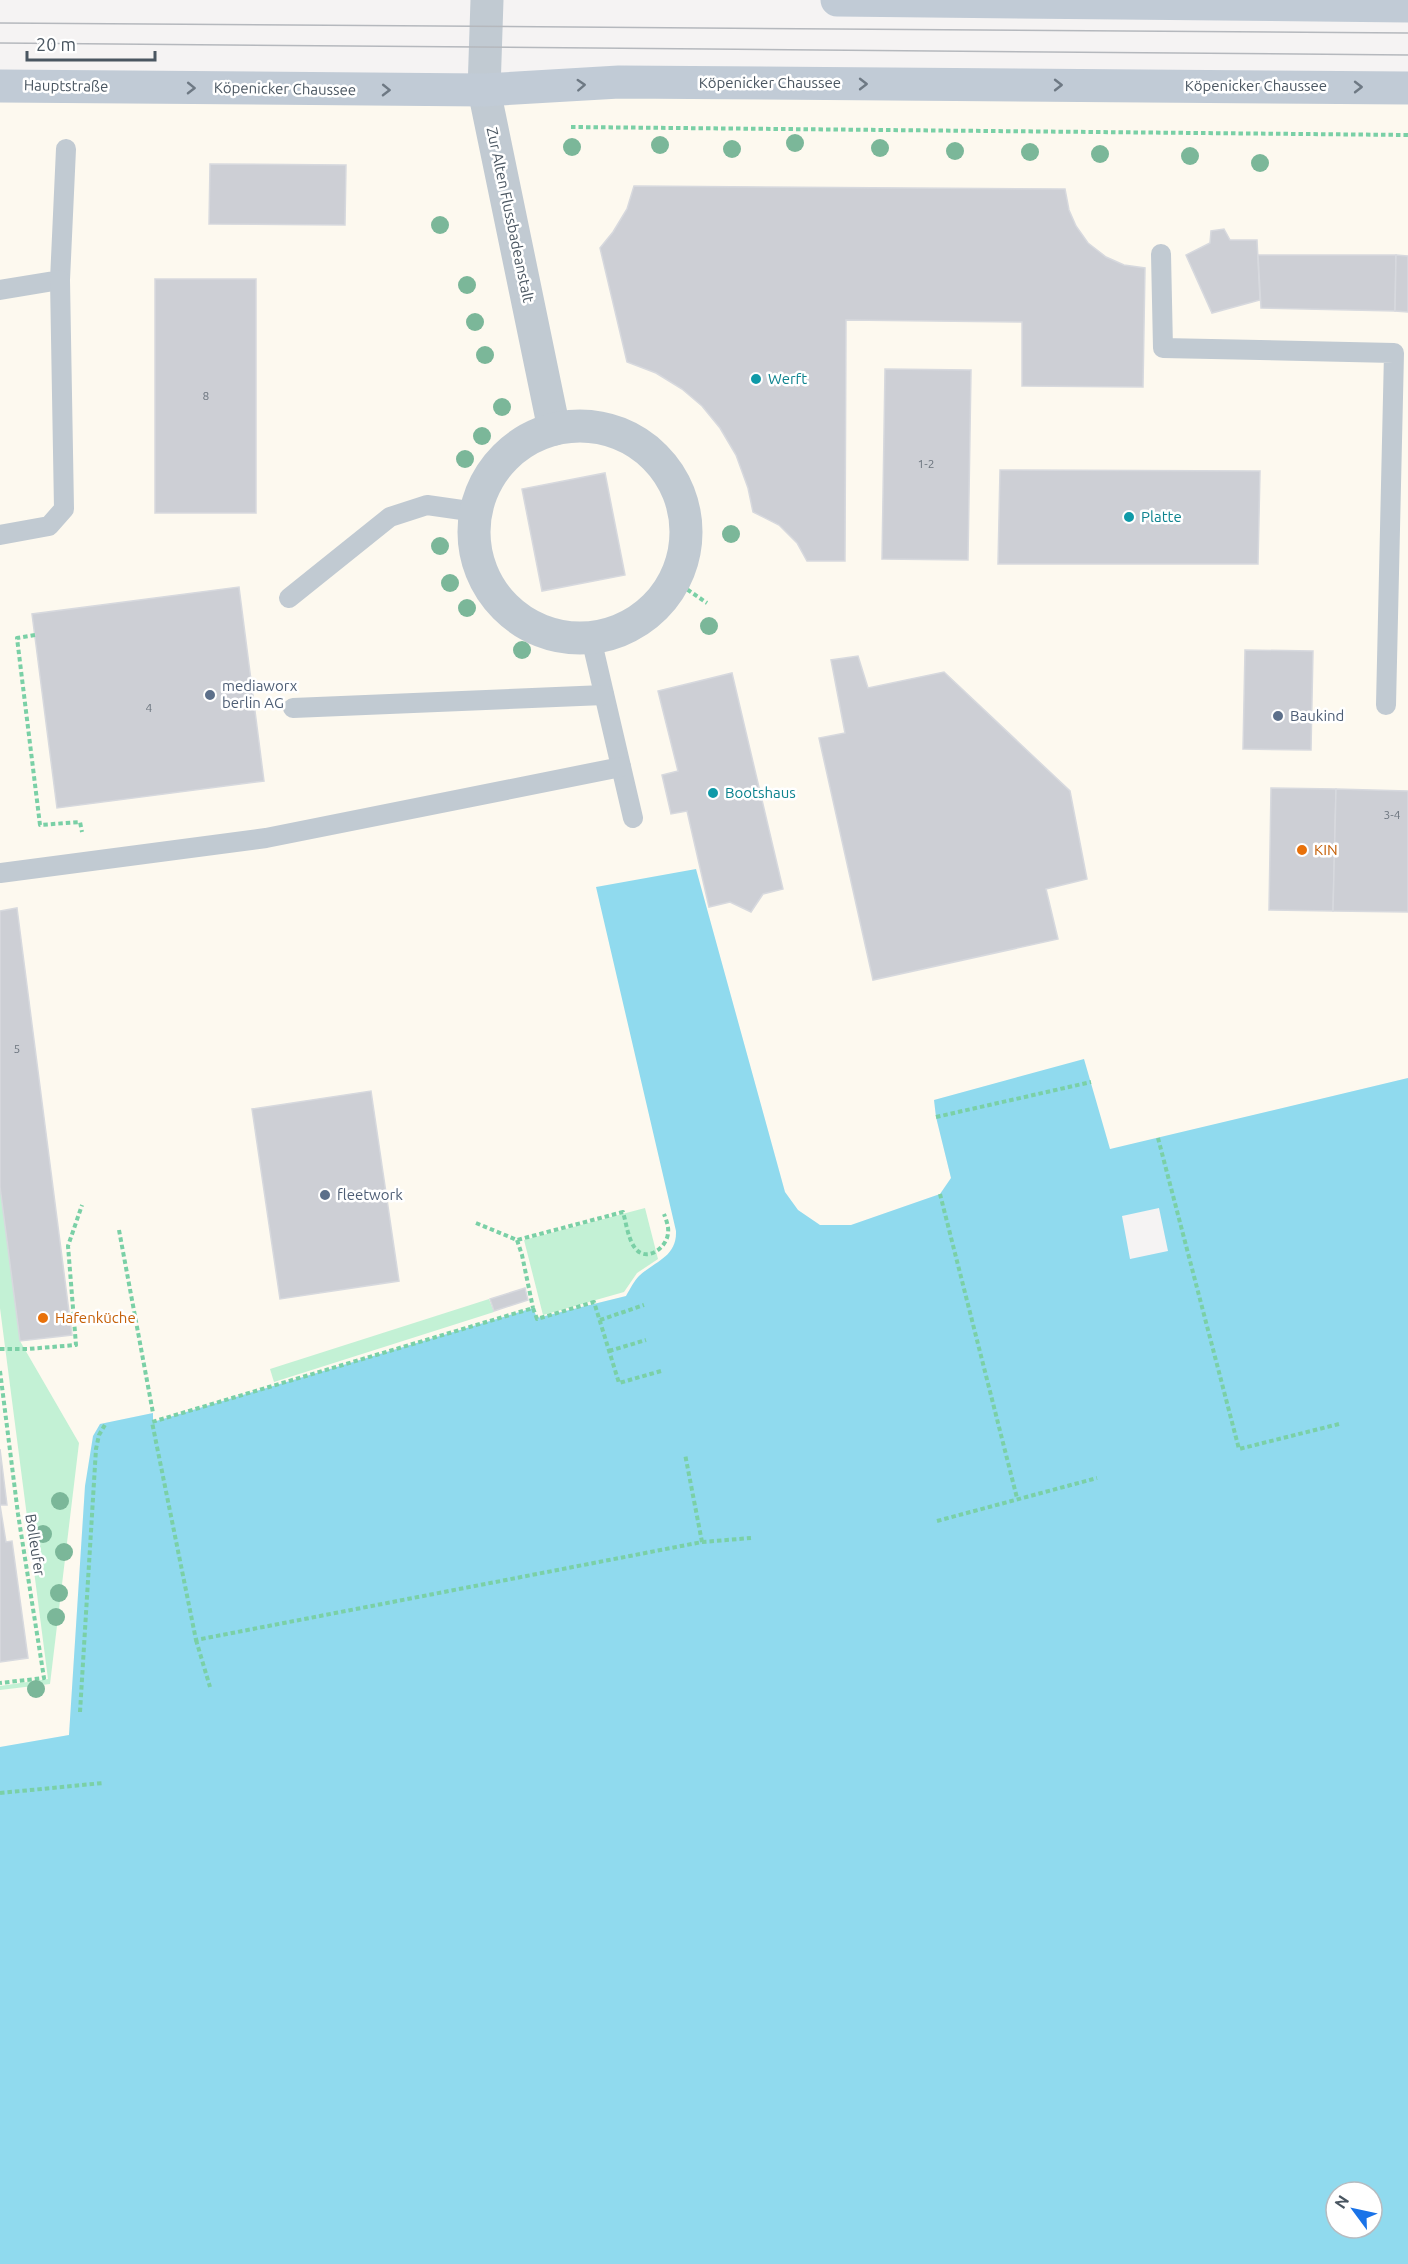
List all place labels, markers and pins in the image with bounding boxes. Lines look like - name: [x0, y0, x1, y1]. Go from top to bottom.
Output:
- place label: Werft: [768, 370, 807, 387]
- marker: Werft: [749, 372, 763, 386]
- place label: Platte: [1141, 508, 1182, 525]
- marker: Platte: [1122, 510, 1136, 524]
- place label: mediaworx berlin AG: [222, 677, 298, 711]
- marker: mediaworx berlin AG: [203, 688, 217, 702]
- place label: Baukind: [1290, 707, 1344, 724]
- marker: Baukind: [1271, 709, 1285, 723]
- place label: Bootshaus: [725, 784, 796, 801]
- marker: Bootshaus: [706, 786, 720, 800]
- place label: KIN: [1314, 841, 1338, 858]
- marker: KIN: [1295, 843, 1309, 857]
- place label: fleetwork: [337, 1186, 403, 1203]
- marker: fleetwork: [318, 1188, 332, 1202]
- place label: Hafenküche: [55, 1309, 136, 1326]
- marker: Hafenküche: [36, 1311, 50, 1325]

